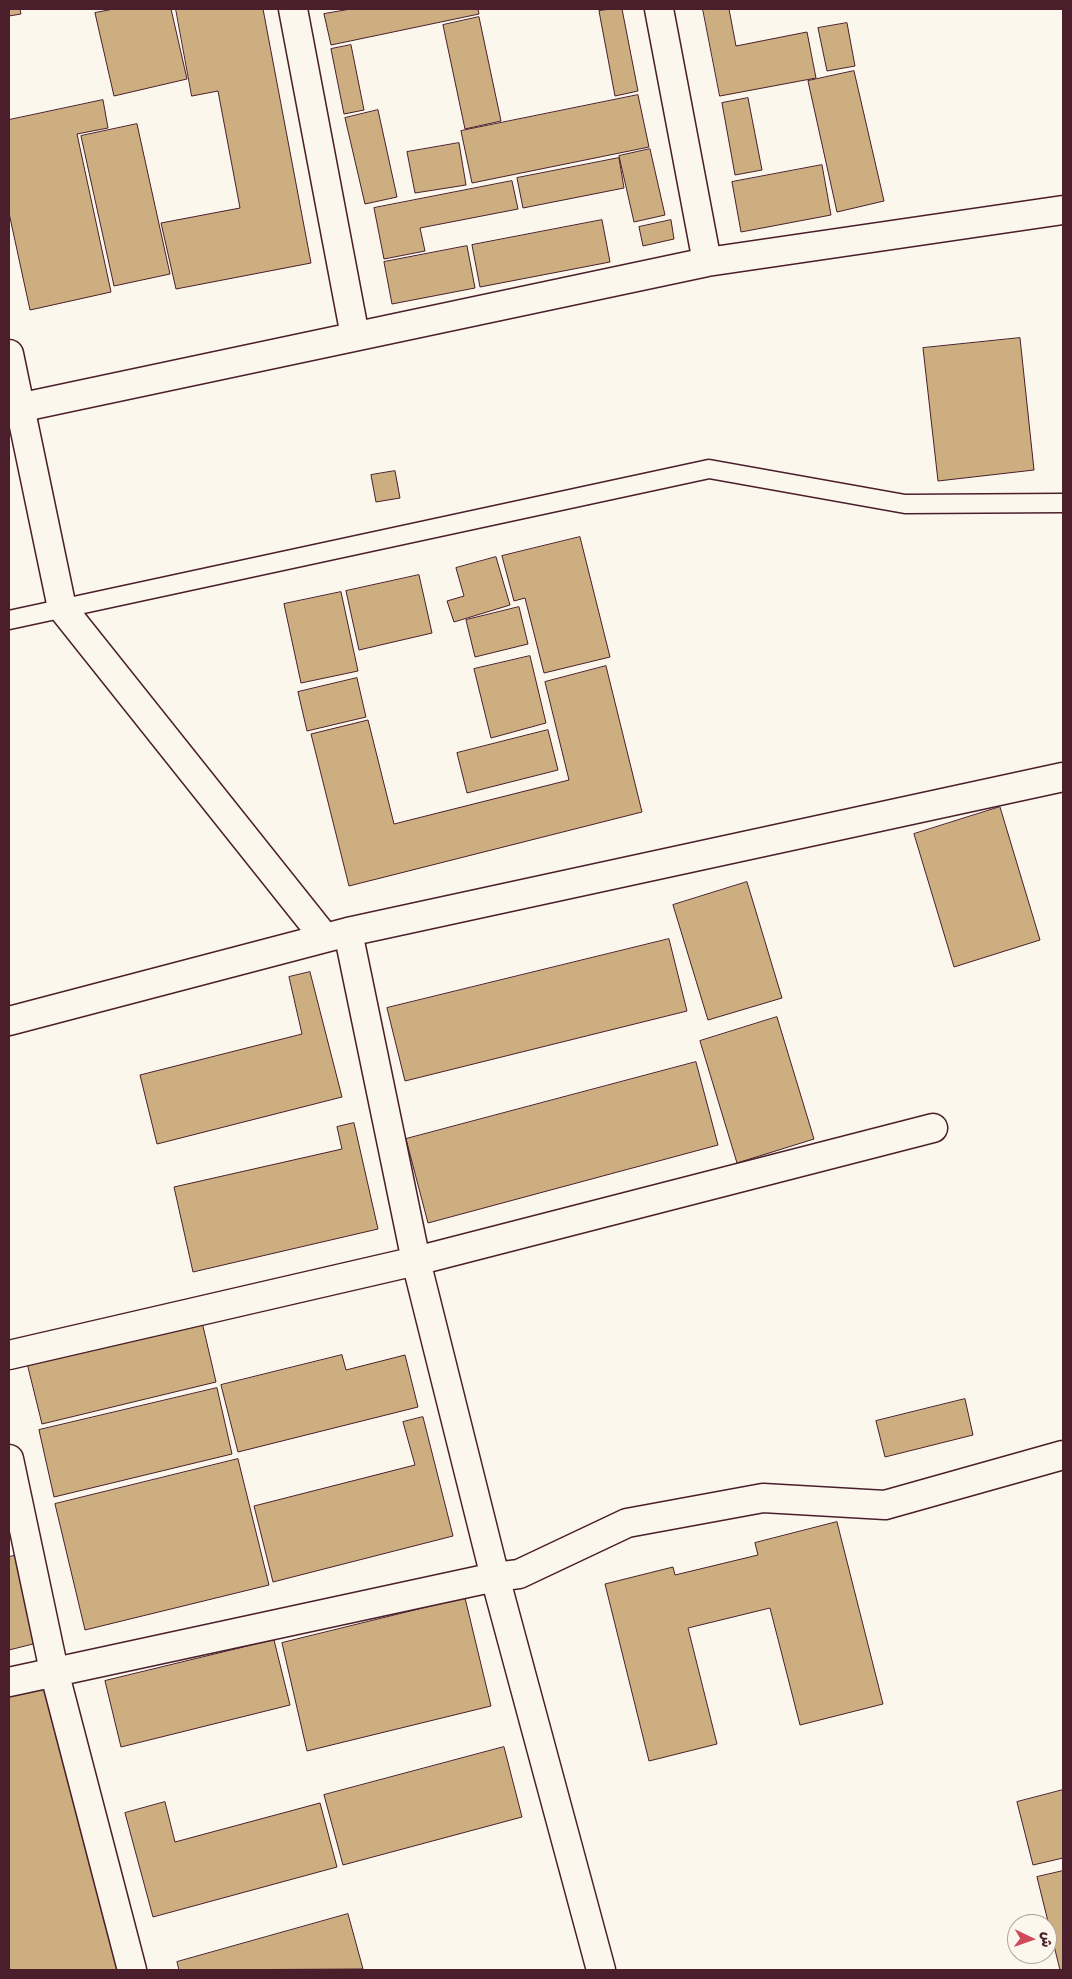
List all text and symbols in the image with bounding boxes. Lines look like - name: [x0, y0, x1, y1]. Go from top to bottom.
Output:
- north arrow: [1007, 1914, 1057, 1964]
- text: ش: [1037, 1932, 1055, 1948]

